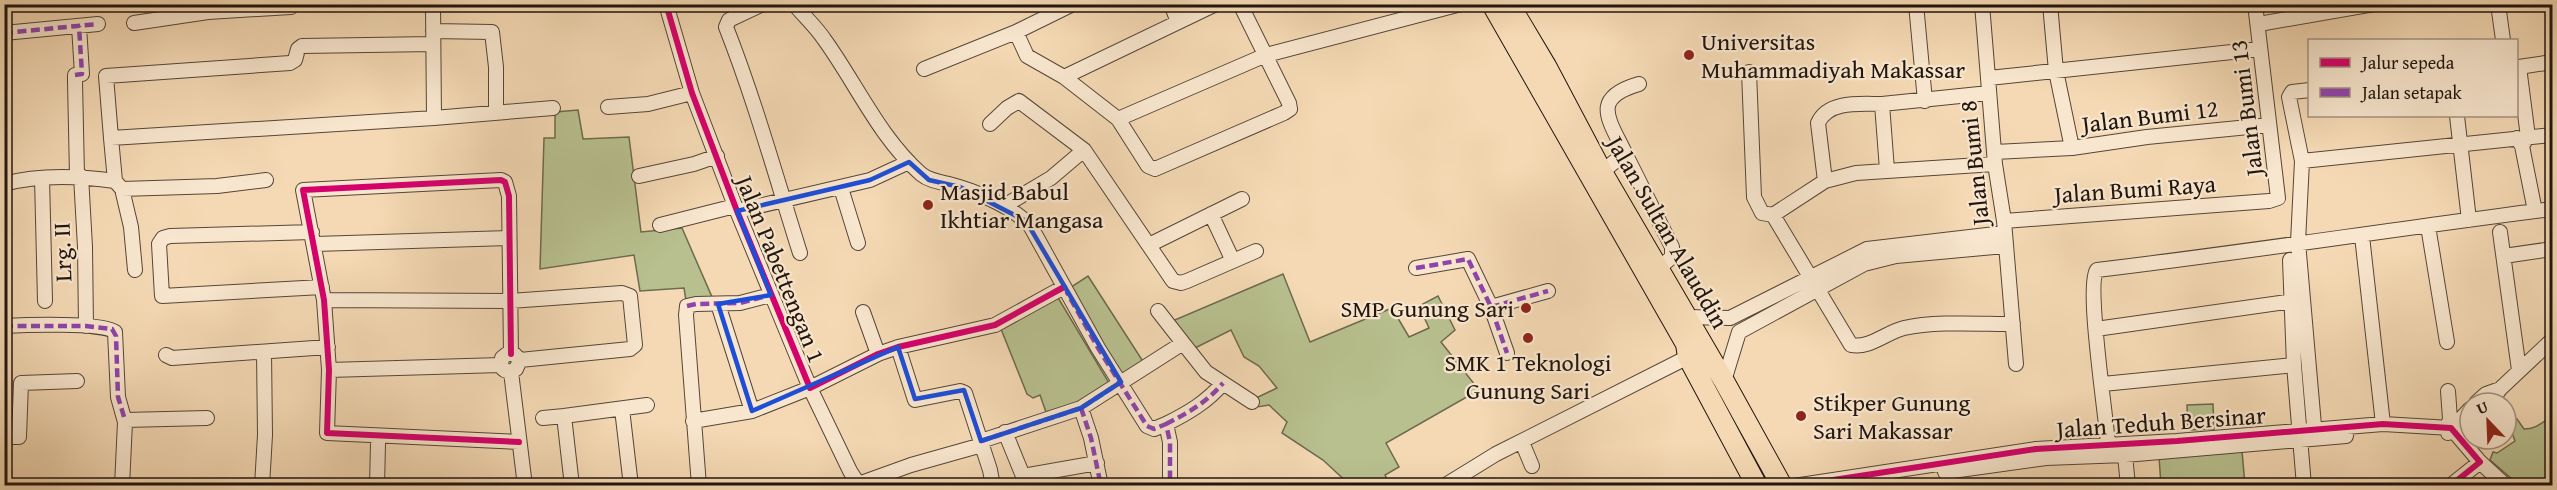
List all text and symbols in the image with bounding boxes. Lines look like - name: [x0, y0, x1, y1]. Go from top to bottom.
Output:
- place label: Universitas Muhammadiyah Makassar: [1701, 24, 1965, 87]
- street label: Jalan Bumi 13: [2220, 38, 2272, 181]
- legend: [2308, 39, 2518, 117]
- marker: Universitas Muhammadiyah Makassar: [1682, 48, 1696, 62]
- text: Jalur sepeda: [2360, 49, 2455, 76]
- text: Jalan setapak: [2360, 79, 2462, 106]
- street label: Jalan Bumi 12: [2077, 90, 2220, 142]
- street label: Jalan Bumi 8: [1950, 99, 1998, 230]
- street label: Jalan Sultan Alauddin: [1597, 127, 1738, 335]
- street label: Jalan Bumi Raya: [2050, 166, 2218, 212]
- street label: Jalan Pabettengan 1: [726, 167, 834, 368]
- place label: Masjid Babul Ikhtiar Mangasa: [940, 174, 1104, 237]
- marker: Masjid Babul Ikhtiar Mangasa: [921, 198, 935, 212]
- street label: Lrg. II: [43, 222, 81, 282]
- place label: SMP Gunung Sari: [1340, 291, 1514, 326]
- marker: SMP Gunung Sari: [1519, 301, 1533, 315]
- marker: SMK 1 Teknologi Gunung Sari: [1521, 331, 1535, 345]
- place label: SMK 1 Teknologi Gunung Sari: [1444, 345, 1612, 408]
- place label: Stikper Gunung Sari Makassar: [1813, 385, 1971, 448]
- north arrow: [2458, 391, 2518, 451]
- text: U: [2472, 394, 2492, 420]
- street label: Jalan Teduh Bersinar: [2052, 397, 2267, 447]
- marker: Stikper Gunung Sari Makassar: [1794, 409, 1808, 423]

